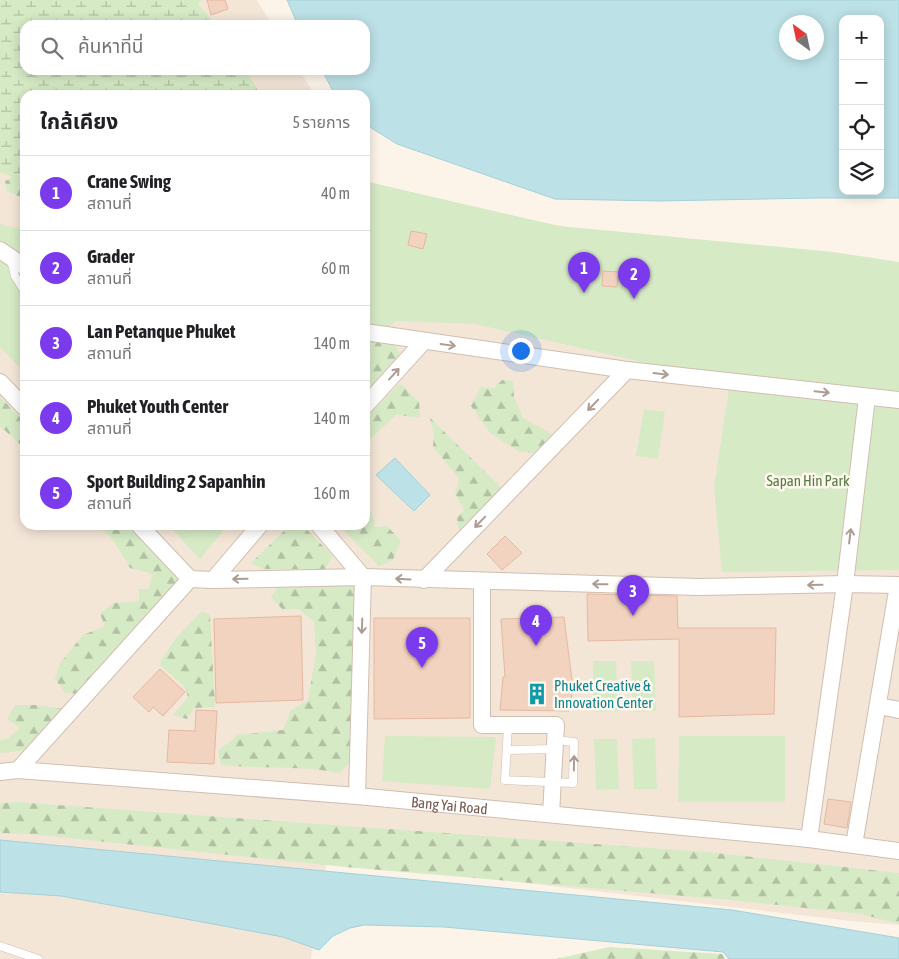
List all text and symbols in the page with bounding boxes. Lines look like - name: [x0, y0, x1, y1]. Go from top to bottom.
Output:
- north arrow: [779, 15, 824, 60]
- map controls: [839, 15, 884, 195]
- button: +: [839, 15, 884, 60]
- search box: [20, 20, 370, 75]
- icon: search: [38, 34, 66, 62]
- text: ค้นหาที่นี่: [78, 35, 143, 57]
- button: −: [839, 60, 884, 105]
- button: locate: [839, 105, 884, 150]
- text: ใกล้เคียง: [40, 109, 118, 133]
- text: 5 รายการ: [293, 113, 350, 131]
- button: layers: [839, 150, 884, 195]
- text: Crane Swing: [87, 170, 171, 192]
- text: 1: [52, 184, 60, 202]
- text: 40 m: [321, 184, 350, 202]
- text: สถานที่: [87, 194, 132, 212]
- text: Grader: [87, 245, 134, 267]
- pin: 1: [568, 252, 600, 293]
- pin: 2: [618, 258, 650, 299]
- text: 2: [52, 259, 60, 277]
- text: 60 m: [321, 259, 350, 277]
- text: สถานที่: [87, 269, 132, 287]
- text: Lan Petanque Phuket: [87, 320, 235, 342]
- text: 3: [52, 334, 60, 352]
- text: 140 m: [314, 334, 350, 352]
- your location: [508, 338, 534, 364]
- one-way arrow: [439, 340, 455, 350]
- text: สถานที่: [87, 344, 132, 362]
- one-way arrow: [388, 367, 400, 380]
- one-way arrow: [653, 369, 669, 379]
- one-way arrow: [814, 387, 830, 397]
- text: Phuket Youth Center: [87, 395, 228, 417]
- one-way arrow: [587, 399, 599, 411]
- text: 4: [52, 409, 60, 427]
- text: 140 m: [314, 409, 350, 427]
- text: สถานที่: [87, 419, 132, 437]
- text: Sport Building 2 Sapanhin: [87, 470, 265, 492]
- park label: Sapan Hin Park: [766, 472, 850, 489]
- text: 5: [52, 484, 60, 502]
- text: 160 m: [314, 484, 350, 502]
- text: สถานที่: [87, 494, 132, 512]
- one-way arrow: [474, 515, 486, 528]
- one-way arrow: [846, 528, 856, 544]
- one-way arrow: [395, 574, 411, 583]
- one-way arrow: [233, 575, 249, 584]
- pin: 3: [617, 575, 649, 616]
- one-way arrow: [593, 580, 609, 589]
- one-way arrow: [808, 580, 824, 590]
- pin: 4: [520, 605, 552, 646]
- one-way arrow: [357, 617, 367, 633]
- pin: 5: [406, 627, 438, 668]
- place label: Phuket Creative & Innovation Center: [554, 677, 653, 711]
- building icon: Phuket Creative & Innovation Center: [524, 681, 550, 707]
- one-way arrow: [569, 756, 578, 772]
- street label: Bang Yai Road: [410, 793, 489, 817]

